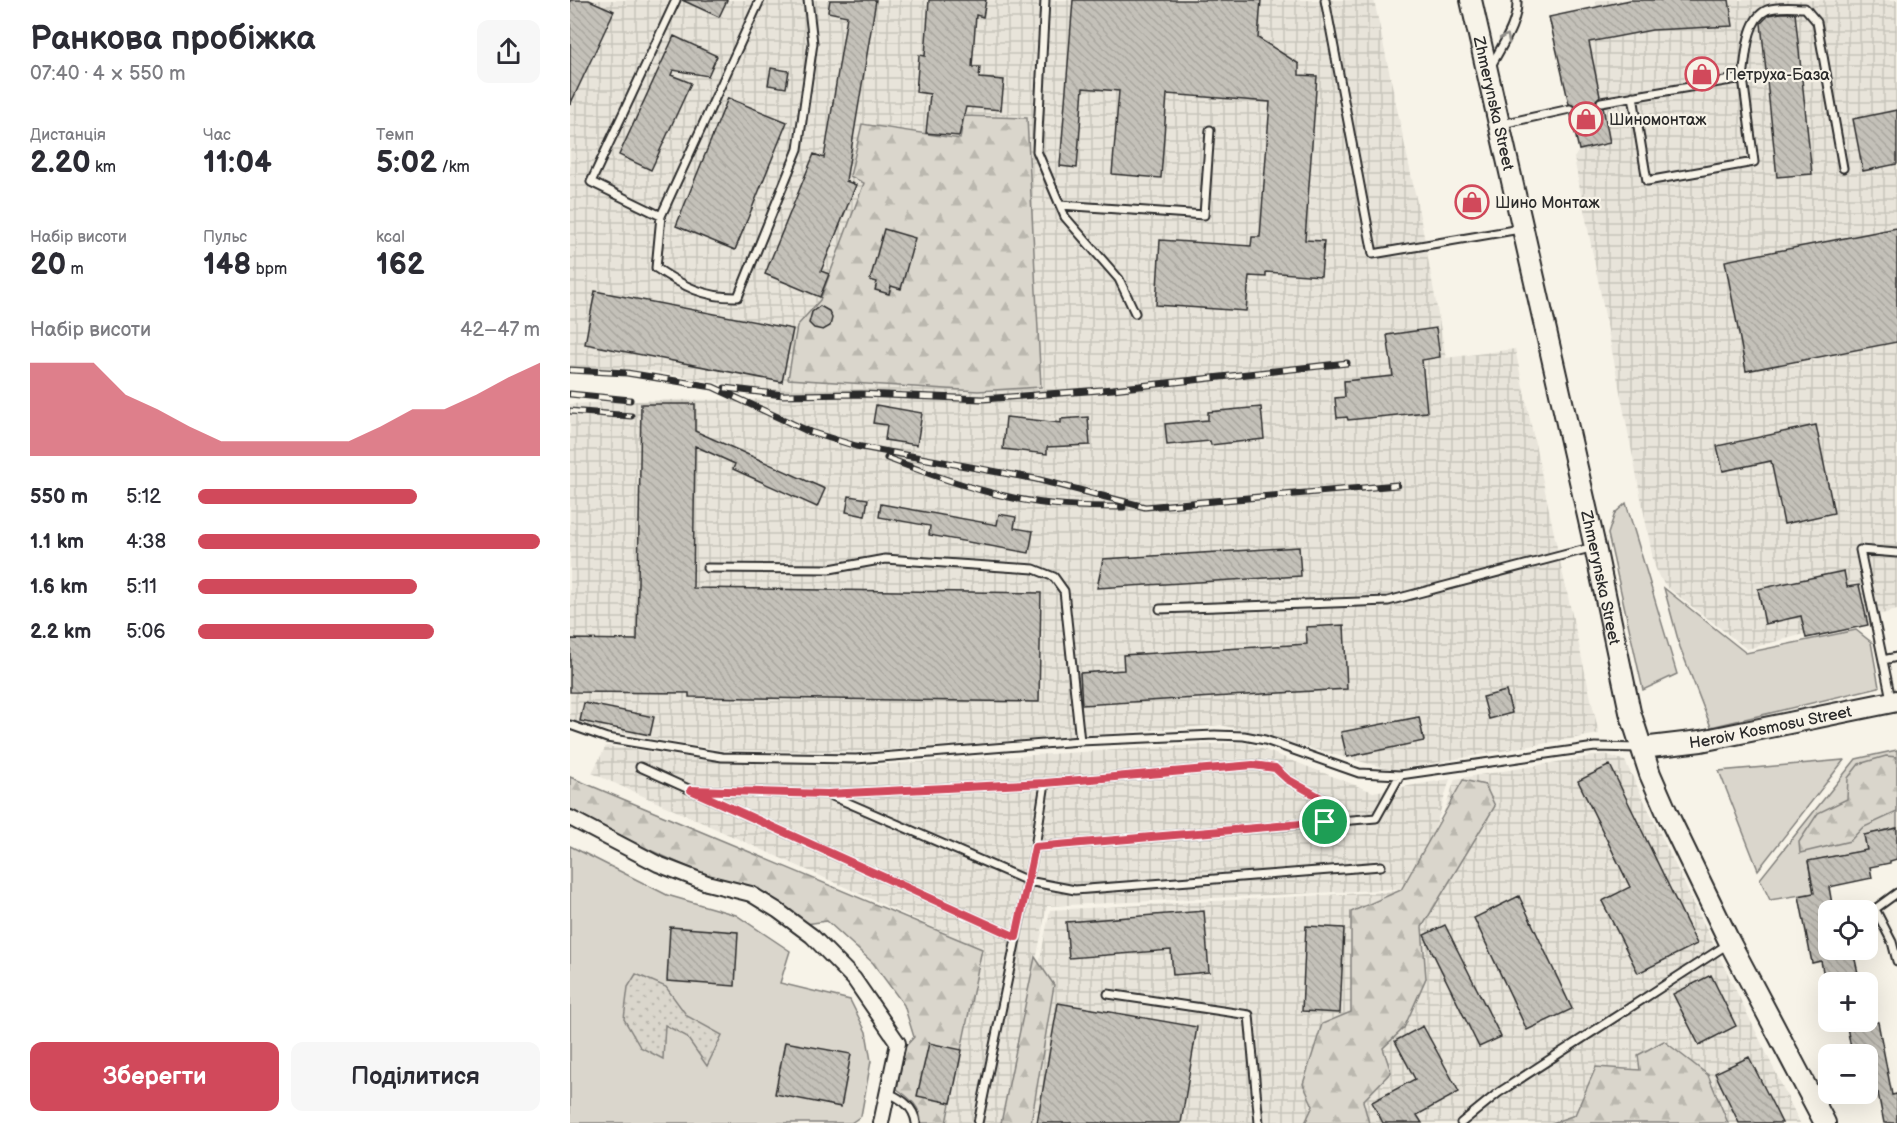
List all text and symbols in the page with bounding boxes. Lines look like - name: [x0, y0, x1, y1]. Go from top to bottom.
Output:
- text: Ранкова пробіжка: [30, 19, 315, 59]
- button: share: [477, 20, 540, 83]
- one-way arrow: [1499, 33, 1510, 44]
- street label: Zhmerynska Street: [1468, 34, 1517, 173]
- shop icon: Петруха-База: [1684, 56, 1720, 92]
- text: 07:40 · 4 × 550 m: [30, 62, 186, 86]
- place label: Петруха-База: [1725, 66, 1830, 85]
- shop icon: Шиномонтаж: [1568, 101, 1604, 137]
- place label: Шиномонтаж: [1609, 111, 1707, 130]
- text: Дистанція: [30, 126, 106, 145]
- text: Час: [203, 126, 231, 145]
- text: Темп: [376, 126, 414, 145]
- text: 2.20: [30, 145, 91, 181]
- text: 11:04: [203, 145, 272, 181]
- text: 5:02: [376, 145, 437, 181]
- text: km: [91, 158, 116, 177]
- text: /km: [437, 158, 470, 177]
- shop icon: Шино Монтаж: [1454, 184, 1490, 220]
- place label: Шино Монтаж: [1495, 194, 1601, 213]
- text: Набір висоти: [30, 228, 127, 247]
- text: Пульс: [203, 228, 247, 247]
- text: kcal: [376, 228, 405, 247]
- text: 20: [30, 247, 66, 283]
- text: 148: [203, 247, 251, 283]
- text: 162: [376, 247, 425, 283]
- text: m: [66, 260, 84, 279]
- text: bpm: [251, 260, 287, 279]
- text: Набір висоти: [30, 318, 151, 342]
- text: 42–47 m: [460, 318, 540, 342]
- text: 550 m: [30, 485, 88, 509]
- text: 5:12: [126, 485, 161, 509]
- street label: Zhmerynska Street: [1576, 508, 1623, 647]
- text: 1.1 km: [30, 530, 84, 554]
- text: 4:38: [126, 530, 166, 554]
- text: 1.6 km: [30, 575, 88, 599]
- text: 5:11: [126, 575, 157, 599]
- text: 2.2 km: [30, 620, 91, 644]
- text: 5:06: [126, 620, 165, 644]
- street label: Heroiv Kosmosu Street: [1688, 703, 1853, 753]
- pin: [1299, 796, 1350, 847]
- icon: arrive: [1308, 805, 1341, 838]
- map controls: [1818, 900, 1878, 1104]
- button: locate: [1818, 900, 1878, 960]
- button: +: [1818, 972, 1878, 1032]
- button: Зберегти: [30, 1042, 279, 1111]
- button: Поділитися: [291, 1042, 540, 1111]
- button: −: [1818, 1044, 1878, 1104]

